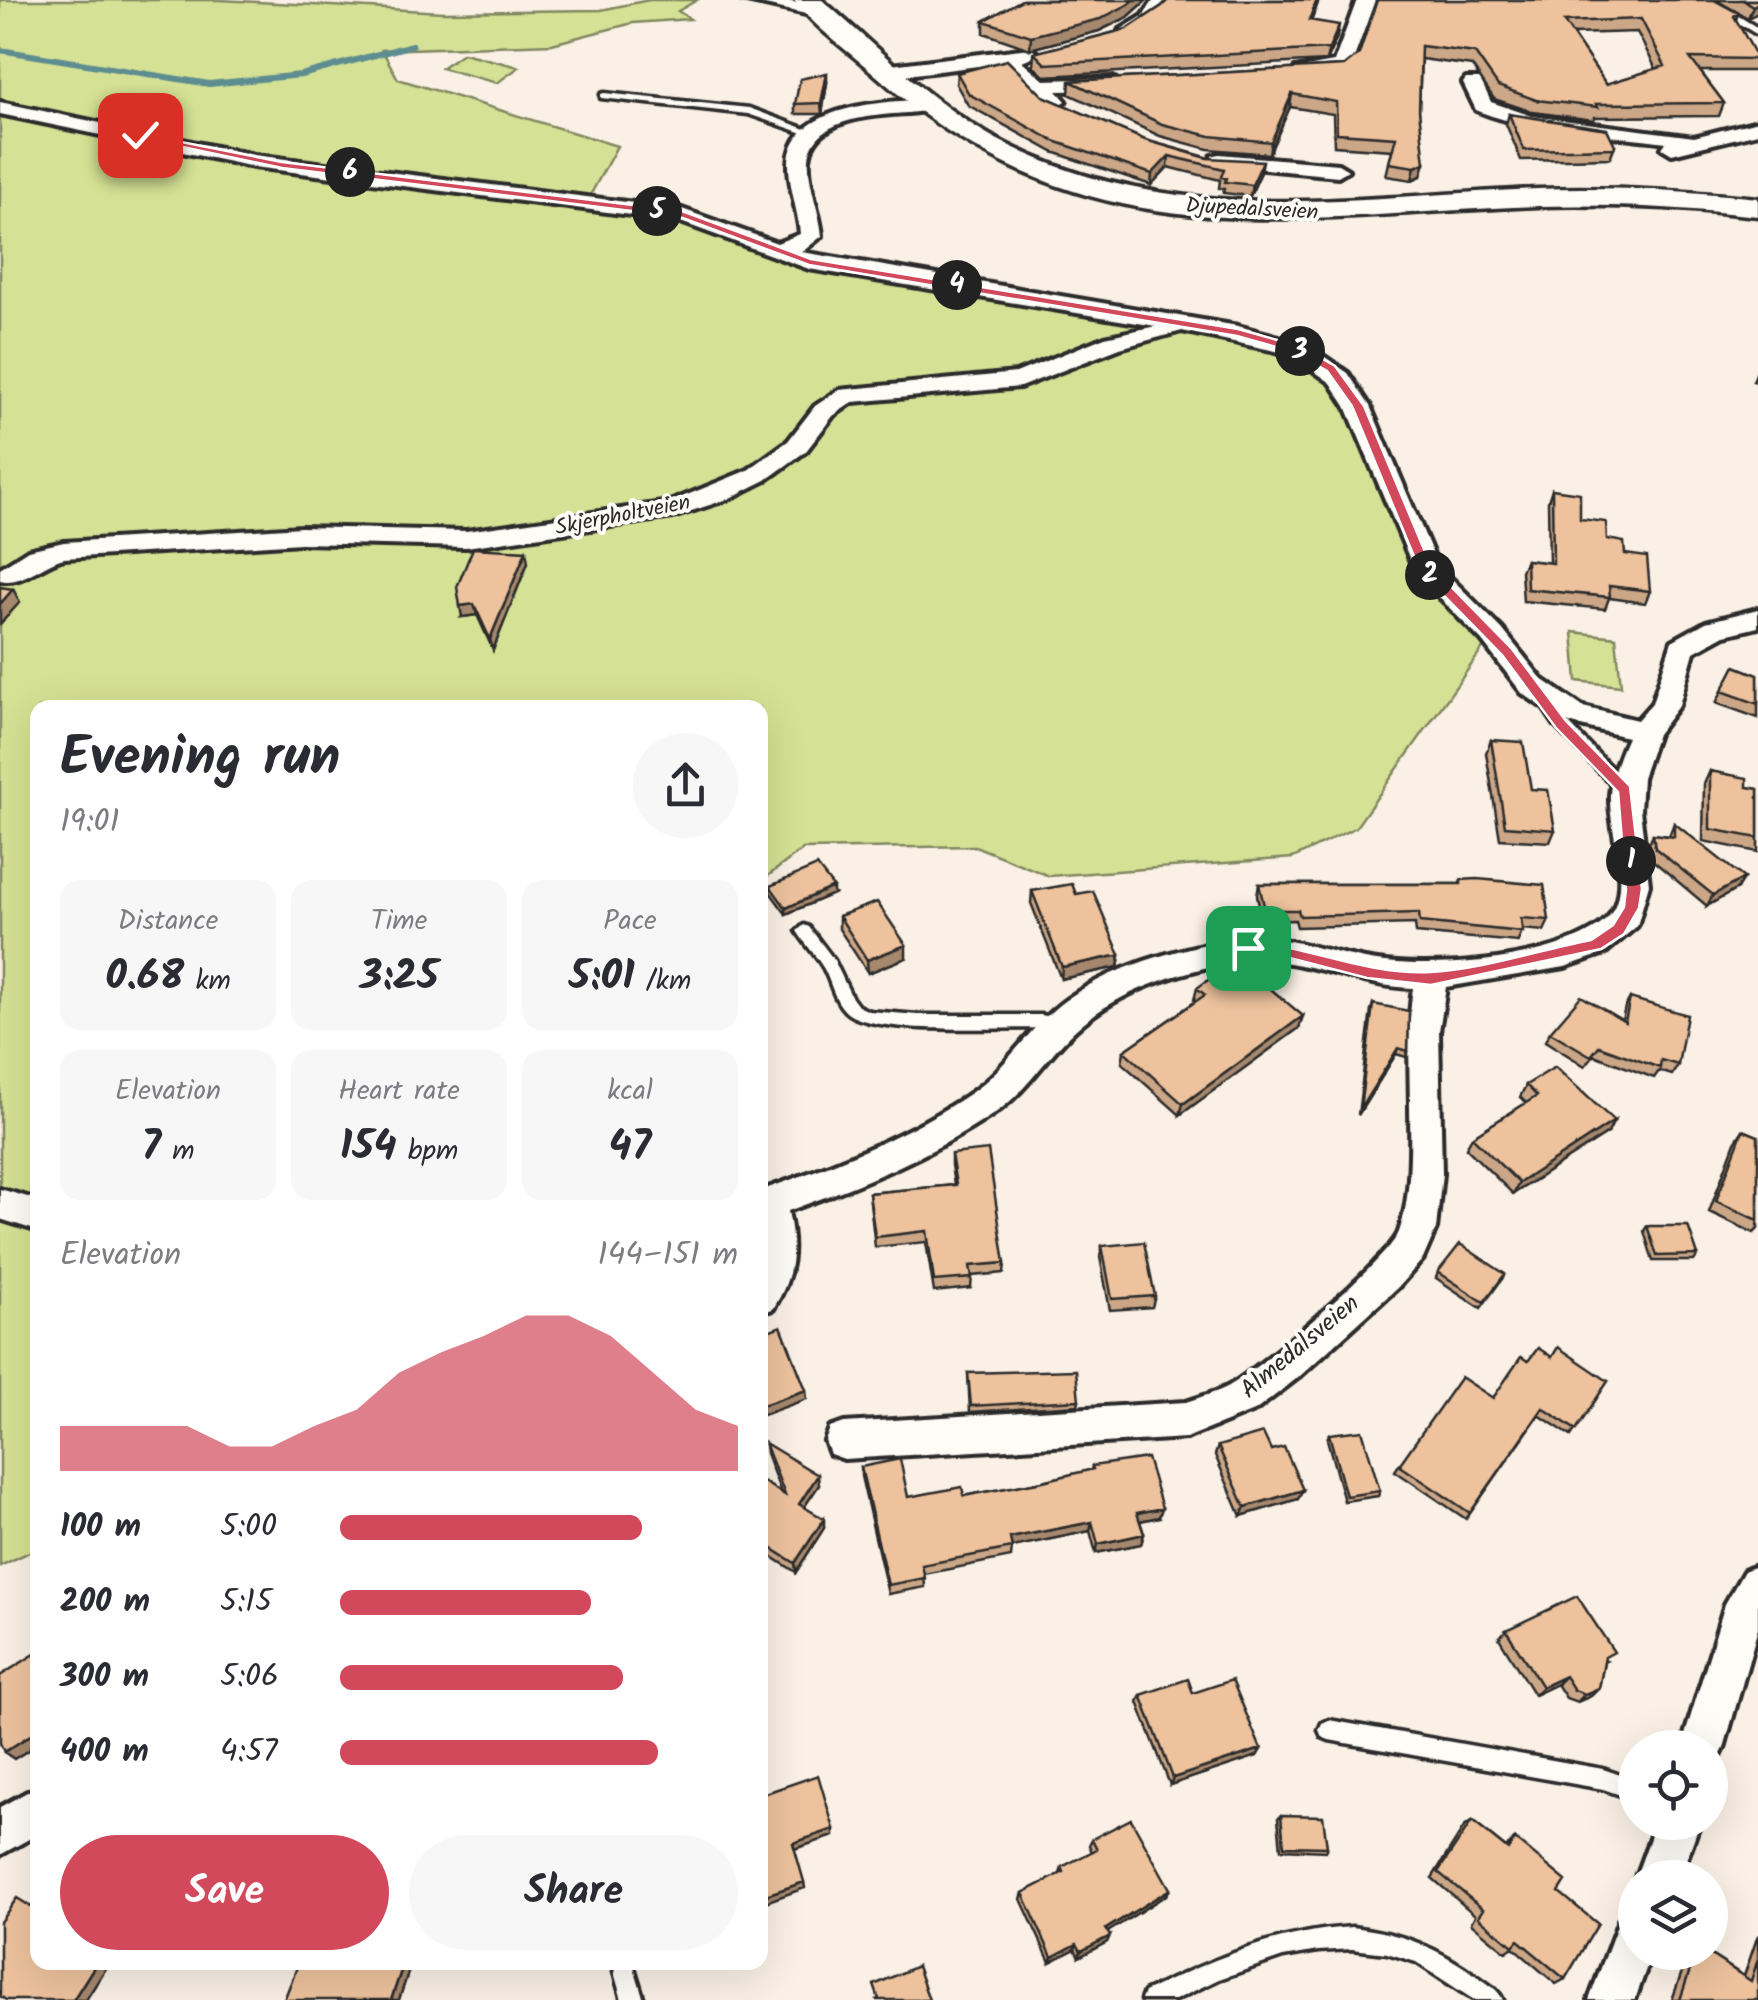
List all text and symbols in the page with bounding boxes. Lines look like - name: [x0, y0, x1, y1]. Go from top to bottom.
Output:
- pin: [98, 93, 183, 178]
- icon: check: [113, 108, 168, 163]
- pin: 6: [325, 147, 375, 197]
- text: 6: [342, 149, 358, 194]
- pin: 5: [632, 186, 682, 236]
- text: 5: [650, 188, 664, 233]
- street label: Djupedalsveien: [1185, 189, 1319, 231]
- pin: 4: [932, 260, 982, 310]
- text: 4: [949, 262, 965, 307]
- pin: 3: [1275, 326, 1325, 376]
- text: 3: [1292, 328, 1308, 373]
- street label: Skjerpholtveien: [552, 486, 694, 546]
- pin: 2: [1405, 550, 1455, 600]
- text: 2: [1422, 552, 1438, 597]
- text: Evening run: [60, 716, 340, 803]
- button: share: [633, 733, 738, 838]
- text: 19:01: [60, 797, 120, 848]
- pin: 1: [1606, 836, 1656, 886]
- text: 1: [1627, 838, 1635, 883]
- text: Distance: [118, 899, 218, 944]
- text: Time: [371, 899, 427, 944]
- text: Pace: [603, 899, 657, 944]
- pin: [1206, 906, 1291, 991]
- icon: arrive: [1221, 921, 1276, 976]
- text: 0.68: [105, 944, 184, 1011]
- text: 3:25: [359, 944, 439, 1011]
- text: 5:01: [569, 944, 635, 1011]
- text: km: [184, 959, 231, 1004]
- text: /km: [635, 959, 691, 1004]
- text: Elevation: [115, 1069, 221, 1114]
- text: Heart rate: [338, 1069, 460, 1114]
- text: kcal: [607, 1069, 653, 1114]
- text: 7: [141, 1114, 161, 1181]
- text: 154: [340, 1114, 397, 1181]
- text: 47: [609, 1114, 651, 1181]
- text: m: [161, 1129, 195, 1174]
- text: bpm: [397, 1129, 458, 1174]
- text: Elevation: [60, 1230, 181, 1281]
- text: 144–151 m: [598, 1230, 738, 1281]
- street label: Almedalsveien: [1231, 1285, 1369, 1409]
- text: 100 m: [60, 1502, 141, 1553]
- text: 5:00: [220, 1502, 277, 1553]
- text: 200 m: [60, 1577, 150, 1628]
- text: 5:15: [220, 1577, 272, 1628]
- text: 300 m: [60, 1652, 149, 1703]
- text: 5:06: [220, 1652, 279, 1703]
- text: 400 m: [60, 1727, 149, 1778]
- text: 4:57: [220, 1727, 277, 1778]
- map controls: [1618, 1730, 1728, 1970]
- button: locate: [1618, 1730, 1728, 1840]
- button: Save: [60, 1835, 389, 1950]
- button: Share: [409, 1835, 738, 1950]
- button: layers: [1618, 1860, 1728, 1970]

